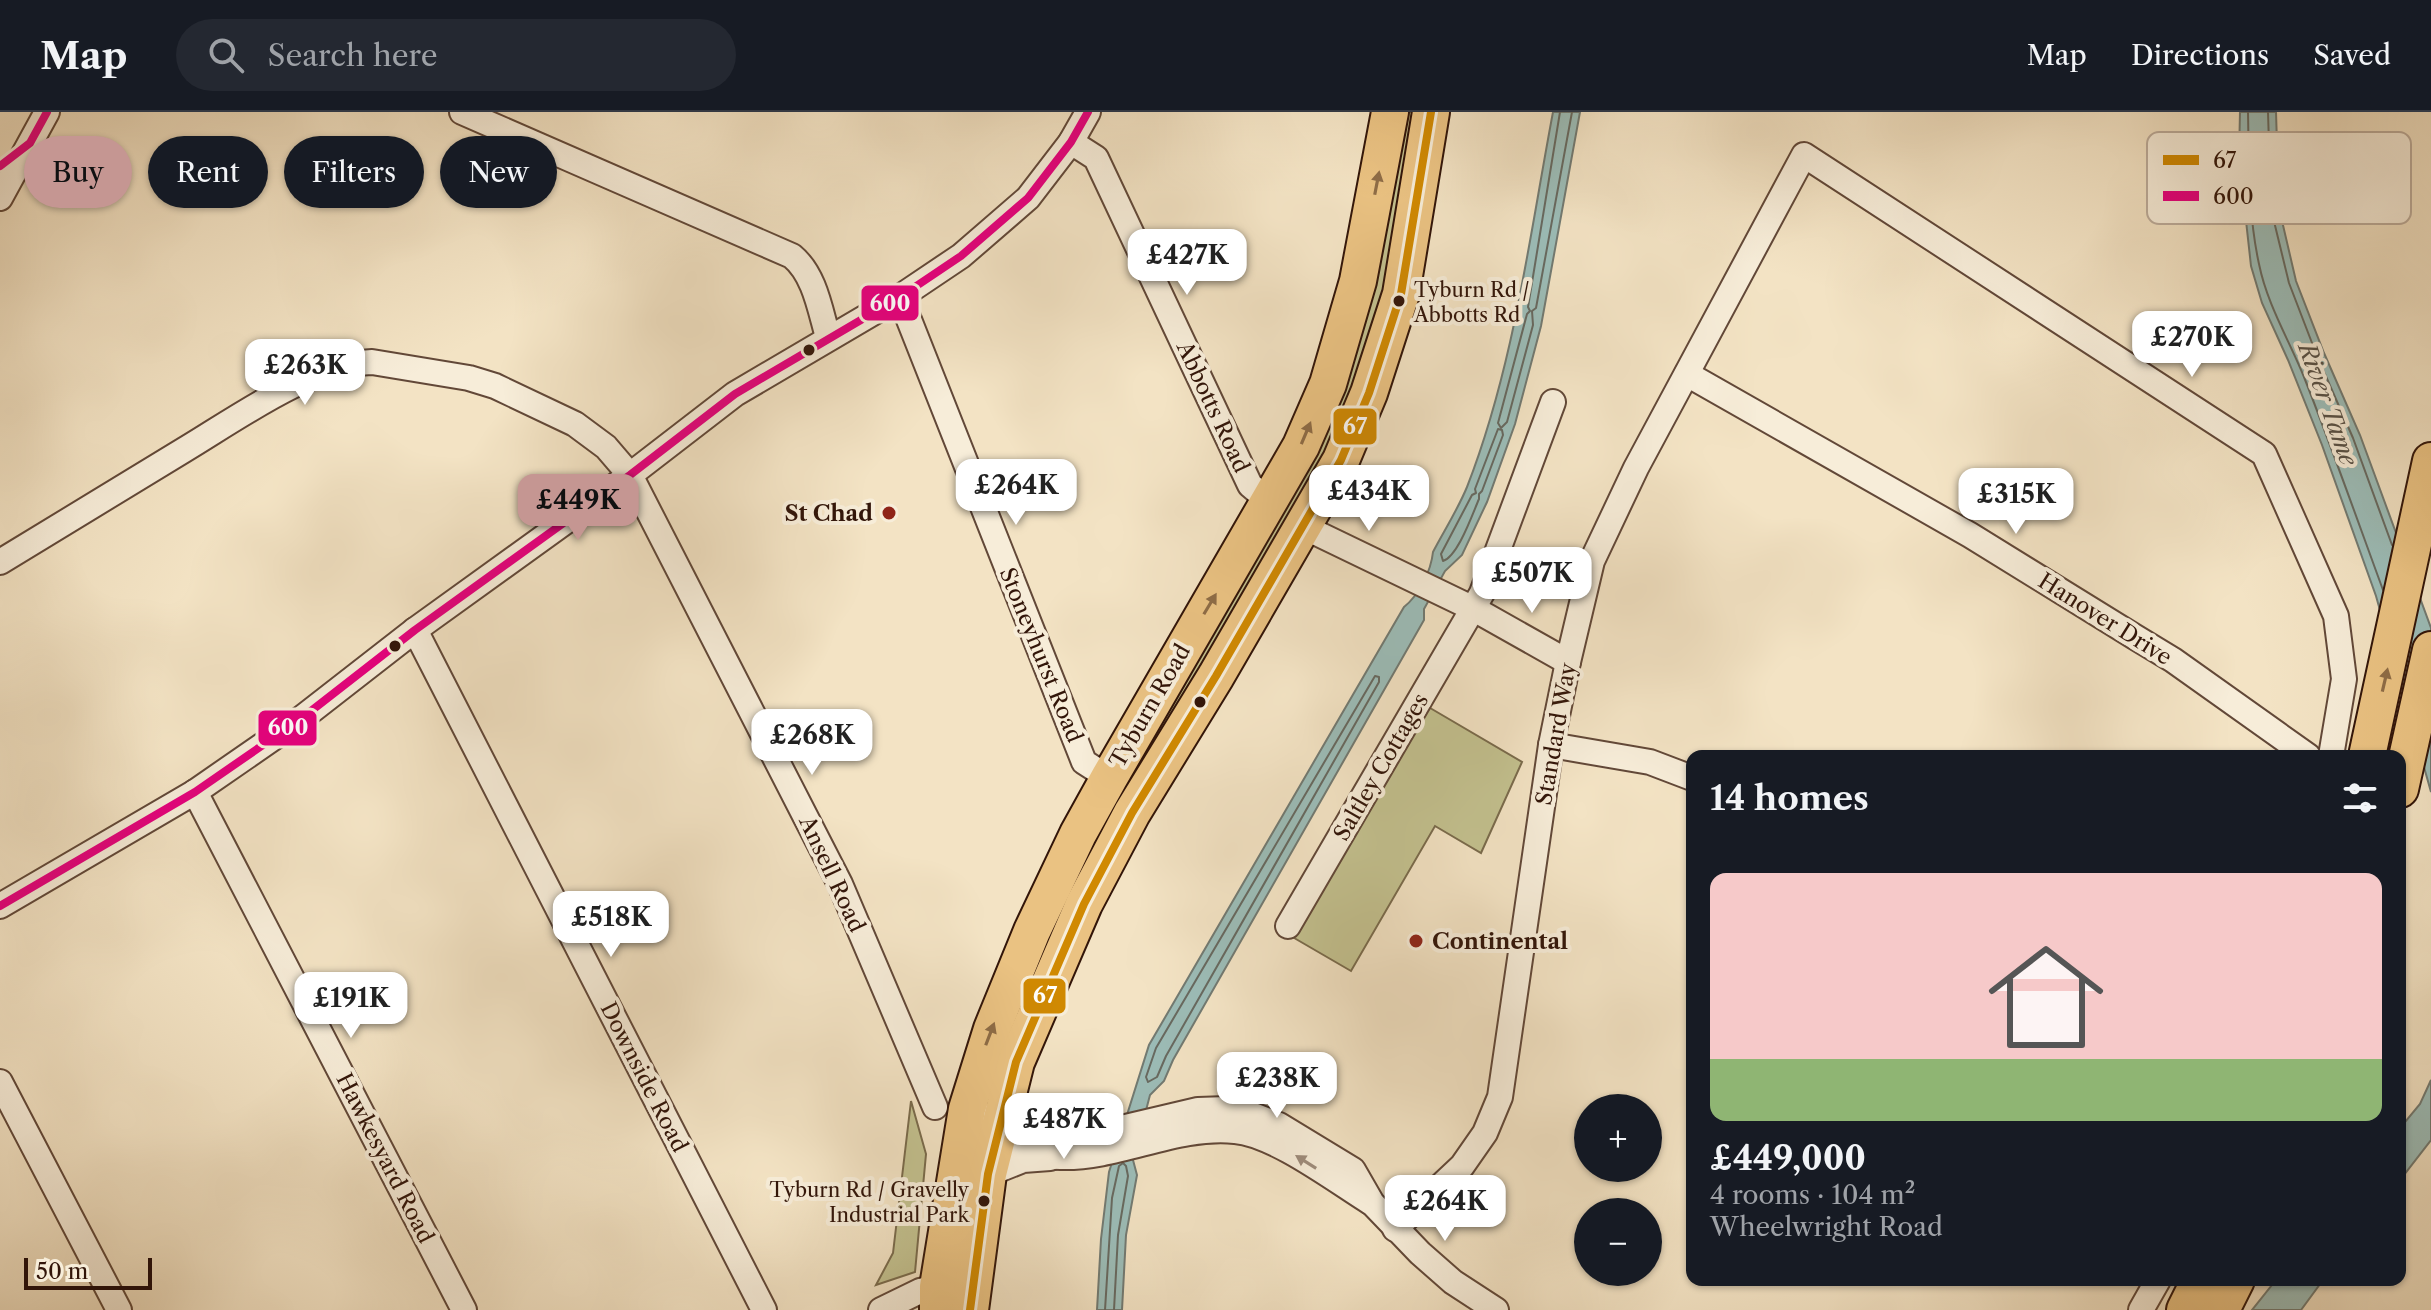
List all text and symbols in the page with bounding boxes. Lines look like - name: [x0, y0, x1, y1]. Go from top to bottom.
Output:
- search box: [176, 19, 736, 91]
- text: Map: [40, 32, 128, 79]
- icon: search: [204, 33, 248, 77]
- text: Search here: [268, 37, 438, 74]
- text: Map: [2027, 38, 2087, 72]
- text: Directions: [2131, 38, 2269, 72]
- text: Saved: [2313, 38, 2391, 72]
- legend: [2147, 132, 2411, 224]
- chip: Buy: [24, 136, 132, 208]
- chip: Rent: [148, 136, 268, 208]
- chip: Filters: [284, 136, 424, 208]
- chip: New: [440, 136, 557, 208]
- text: 67: [2213, 147, 2237, 174]
- one-way arrow: [1372, 171, 1384, 196]
- text: 600: [2213, 183, 2254, 210]
- pin: £427K: [1131, 229, 1243, 297]
- text: £427K: [1146, 239, 1228, 271]
- place label: Tyburn Rd / Abbotts Rd: [1413, 278, 1529, 327]
- line badge: 600: [860, 284, 920, 322]
- text: 600: [869, 290, 911, 317]
- marker: Tyburn Rd / Abbotts Rd: [1391, 293, 1407, 309]
- pin: £270K: [2136, 311, 2248, 379]
- text: £270K: [2150, 321, 2234, 353]
- street label: Abbotts Road: [1170, 336, 1255, 477]
- water label: River Tame: [2292, 337, 2364, 471]
- pin: £263K: [249, 339, 361, 407]
- unlabelled marker: [801, 342, 817, 358]
- text: £263K: [263, 349, 347, 381]
- line badge: 67: [1332, 407, 1378, 446]
- text: 67: [1343, 413, 1368, 440]
- one-way arrow: [1300, 421, 1313, 445]
- pin: £264K: [960, 459, 1072, 527]
- pin: £434K: [1313, 465, 1425, 533]
- pin: £315K: [1960, 468, 2072, 536]
- text: £264K: [974, 469, 1058, 501]
- pin: £449K: [522, 474, 634, 542]
- text: £434K: [1327, 475, 1411, 507]
- text: £315K: [1976, 478, 2056, 510]
- text: £449K: [536, 484, 620, 516]
- place label: St Chad: [784, 500, 873, 527]
- marker: St Chad: [880, 504, 898, 522]
- pin: £507K: [1476, 547, 1588, 615]
- text: £507K: [1491, 557, 1573, 589]
- street label: Stoneyhurst Road: [994, 564, 1088, 746]
- street label: Hanover Drive: [2033, 567, 2177, 671]
- one-way arrow: [1203, 593, 1217, 615]
- unlabelled marker: [387, 638, 403, 654]
- street label: Tyburn Road: [1104, 639, 1196, 773]
- street label: Standard Way: [1530, 660, 1582, 807]
- one-way arrow: [2379, 667, 2392, 692]
- street label: Saltley Cottages: [1328, 688, 1434, 846]
- unlabelled marker: [1192, 694, 1208, 710]
- line badge: 600: [257, 709, 318, 747]
- pin: £268K: [756, 709, 868, 777]
- text: 600: [267, 714, 309, 741]
- text: £268K: [769, 719, 855, 751]
- icon: filters: [2338, 776, 2382, 820]
- text: 14 homes: [1710, 777, 1869, 819]
- street label: Ansell Road: [793, 811, 871, 936]
- pin: £518K: [555, 891, 667, 959]
- text: £518K: [571, 901, 651, 933]
- icon: home: [1974, 925, 2118, 1069]
- place label: Continental: [1432, 928, 1568, 955]
- marker: Continental: [1407, 932, 1425, 950]
- pin: £191K: [295, 972, 407, 1040]
- line badge: 67: [1022, 977, 1067, 1015]
- text: £191K: [312, 982, 390, 1014]
- text: 67: [1033, 982, 1058, 1009]
- street label: Downside Road: [595, 997, 693, 1157]
- one-way arrow: [984, 1022, 997, 1046]
- pin: £238K: [1221, 1052, 1333, 1120]
- text: £238K: [1235, 1062, 1319, 1094]
- street label: Hawkesyard Road: [330, 1068, 440, 1248]
- pin: £487K: [1008, 1093, 1120, 1161]
- map controls: [1574, 1094, 1662, 1286]
- button: +: [1574, 1094, 1662, 1182]
- text: £487K: [1022, 1103, 1106, 1135]
- text: £449,000: [1710, 1137, 1866, 1179]
- one-way arrow: [1294, 1155, 1317, 1170]
- pin: £264K: [1389, 1175, 1501, 1243]
- place label: Tyburn Rd / Gravelly Industrial Park: [769, 1178, 970, 1227]
- text: 4 rooms · 104 m²: [1710, 1179, 1915, 1211]
- text: £264K: [1403, 1185, 1487, 1217]
- marker: Tyburn Rd / Gravelly Industrial Park: [976, 1193, 992, 1209]
- button: −: [1574, 1198, 1662, 1286]
- text: Wheelwright Road: [1710, 1211, 1943, 1243]
- scale bar: [24, 1254, 152, 1290]
- text: 50 m: [36, 1258, 88, 1285]

